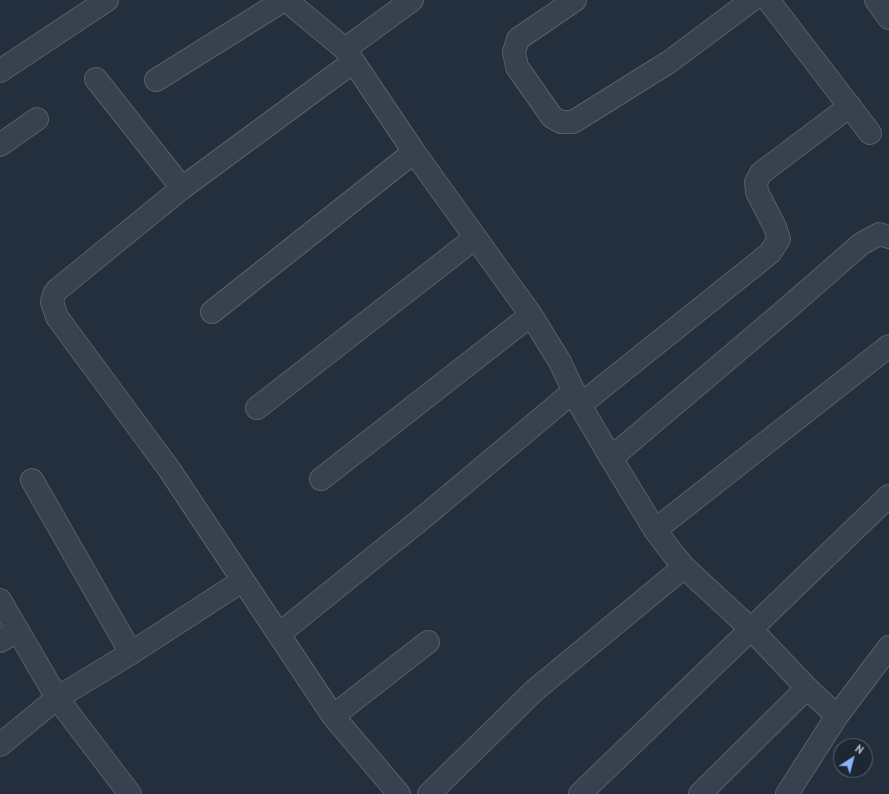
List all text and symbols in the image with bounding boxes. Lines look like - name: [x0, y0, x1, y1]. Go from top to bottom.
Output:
- north arrow: [833, 738, 873, 778]
- text: N: [852, 741, 867, 757]

